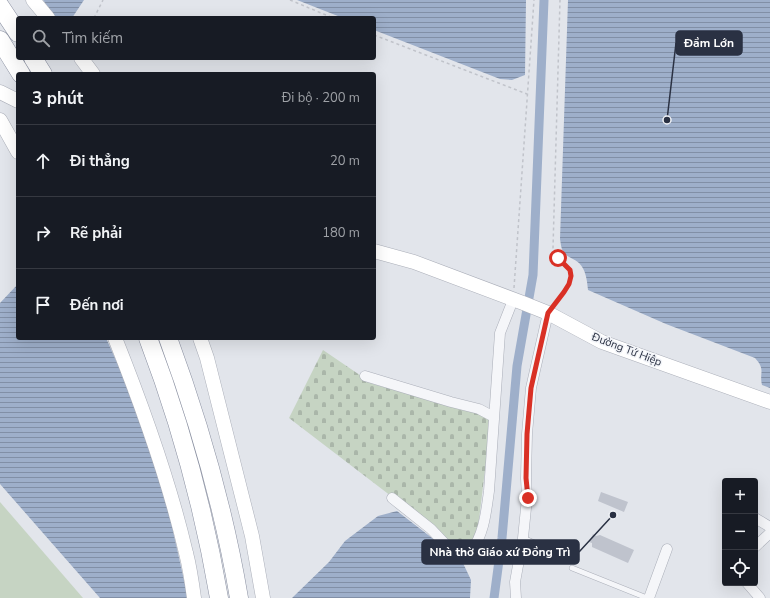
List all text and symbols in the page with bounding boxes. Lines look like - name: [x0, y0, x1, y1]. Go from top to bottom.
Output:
- search box: [16, 16, 376, 60]
- icon: search: [30, 27, 52, 49]
- text: Tìm kiếm: [62, 28, 123, 48]
- callout: Đầm Lớn: [676, 31, 742, 55]
- text: Đầm Lớn: [683, 35, 734, 51]
- text: 3 phút: [32, 87, 83, 110]
- text: Đi bộ · 200 m: [282, 89, 360, 107]
- icon: ahead: [32, 150, 54, 172]
- text: Đi thẳng: [70, 151, 130, 171]
- text: 20 m: [330, 152, 360, 170]
- icon: right: [32, 222, 54, 244]
- text: Rẽ phải: [70, 223, 122, 243]
- text: 180 m: [322, 224, 360, 242]
- route start: [549, 249, 567, 267]
- icon: arrive: [32, 294, 54, 316]
- text: Đến nơi: [70, 295, 124, 315]
- street label: Đường Tứ Hiệp: [589, 329, 664, 370]
- map controls: [722, 478, 758, 586]
- button: +: [722, 478, 758, 514]
- route end: [519, 489, 537, 507]
- button: −: [722, 514, 758, 550]
- callout: Nhà thờ Giáo xứ Đồng Trì: [422, 540, 579, 564]
- text: Nhà thờ Giáo xứ Đồng Trì: [430, 544, 570, 560]
- button: locate: [722, 550, 758, 586]

